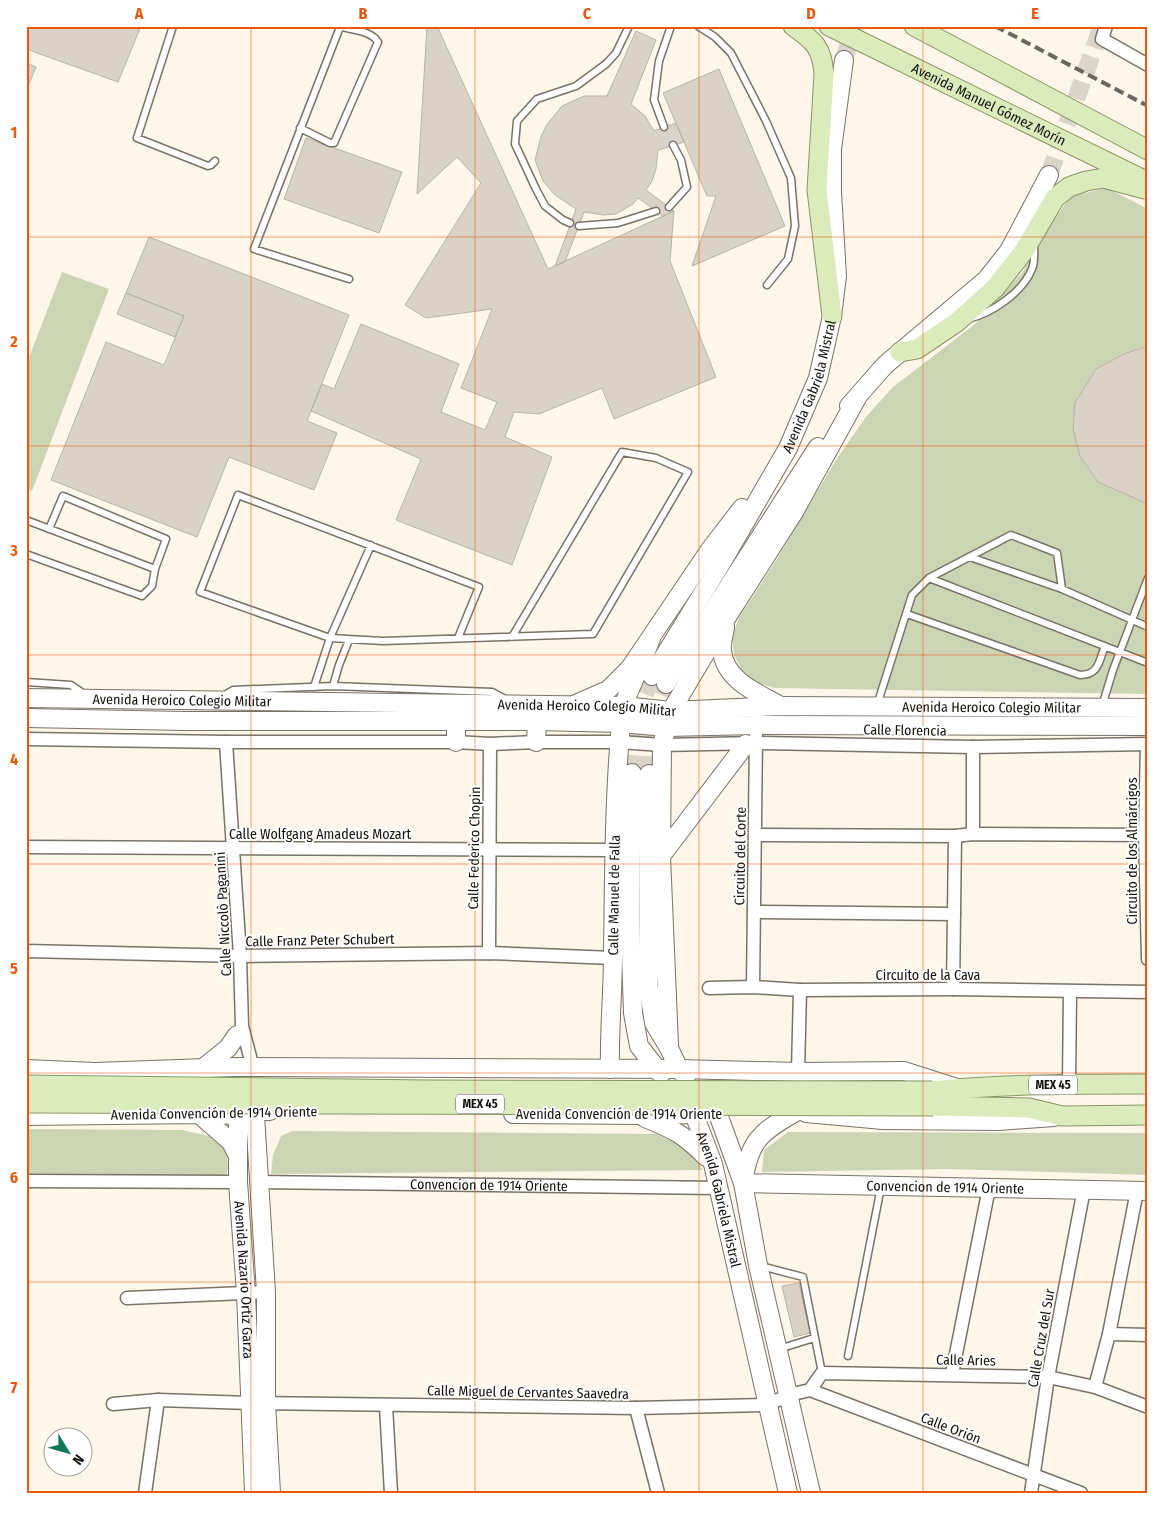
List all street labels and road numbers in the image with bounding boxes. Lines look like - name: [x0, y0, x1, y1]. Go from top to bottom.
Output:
- street label: Avenida Manuel Gómez Morín: [909, 60, 1069, 150]
- street label: Avenida Gabriela Mistral: [779, 318, 840, 456]
- street label: Avenida Heroico Colegio Militar: [92, 691, 272, 710]
- street label: Avenida Heroico Colegio Militar: [497, 696, 677, 720]
- street label: Avenida Heroico Colegio Militar: [902, 699, 1081, 717]
- street label: Calle Florencia: [863, 721, 947, 740]
- street label: Circuito de los Almárcigos: [1124, 777, 1141, 925]
- street label: Calle Federico Chopin: [465, 786, 484, 910]
- street label: Circuito del Corte: [731, 806, 750, 905]
- street label: Calle Wolfgang Amadeus Mozart: [229, 826, 412, 843]
- street label: Calle Manuel de Falla: [605, 834, 624, 956]
- street label: Calle Niccolò Paganini: [212, 851, 235, 977]
- street label: Calle Franz Peter Schubert: [245, 931, 395, 950]
- street label: Circuito de la Cava: [876, 967, 981, 984]
- road number: MEX 45: [1029, 1076, 1077, 1094]
- road number: MEX 45: [456, 1094, 504, 1114]
- street label: Avenida Convención de 1914 Oriente: [111, 1103, 317, 1124]
- street label: Avenida Convención de 1914 Oriente: [516, 1106, 722, 1123]
- street label: Avenida Gabriela Mistral: [693, 1129, 744, 1269]
- street label: Convencion de 1914 Oriente: [410, 1176, 568, 1195]
- street label: Convencion de 1914 Oriente: [866, 1177, 1024, 1198]
- street label: Avenida Nazario Ortiz Garza: [230, 1200, 257, 1359]
- street label: Calle Cruz del Sur: [1024, 1287, 1059, 1389]
- street label: Calle Aries: [936, 1351, 996, 1370]
- street label: Calle Miguel de Cervantes Saavedra: [427, 1382, 629, 1403]
- street label: Calle Orión: [918, 1409, 983, 1448]

